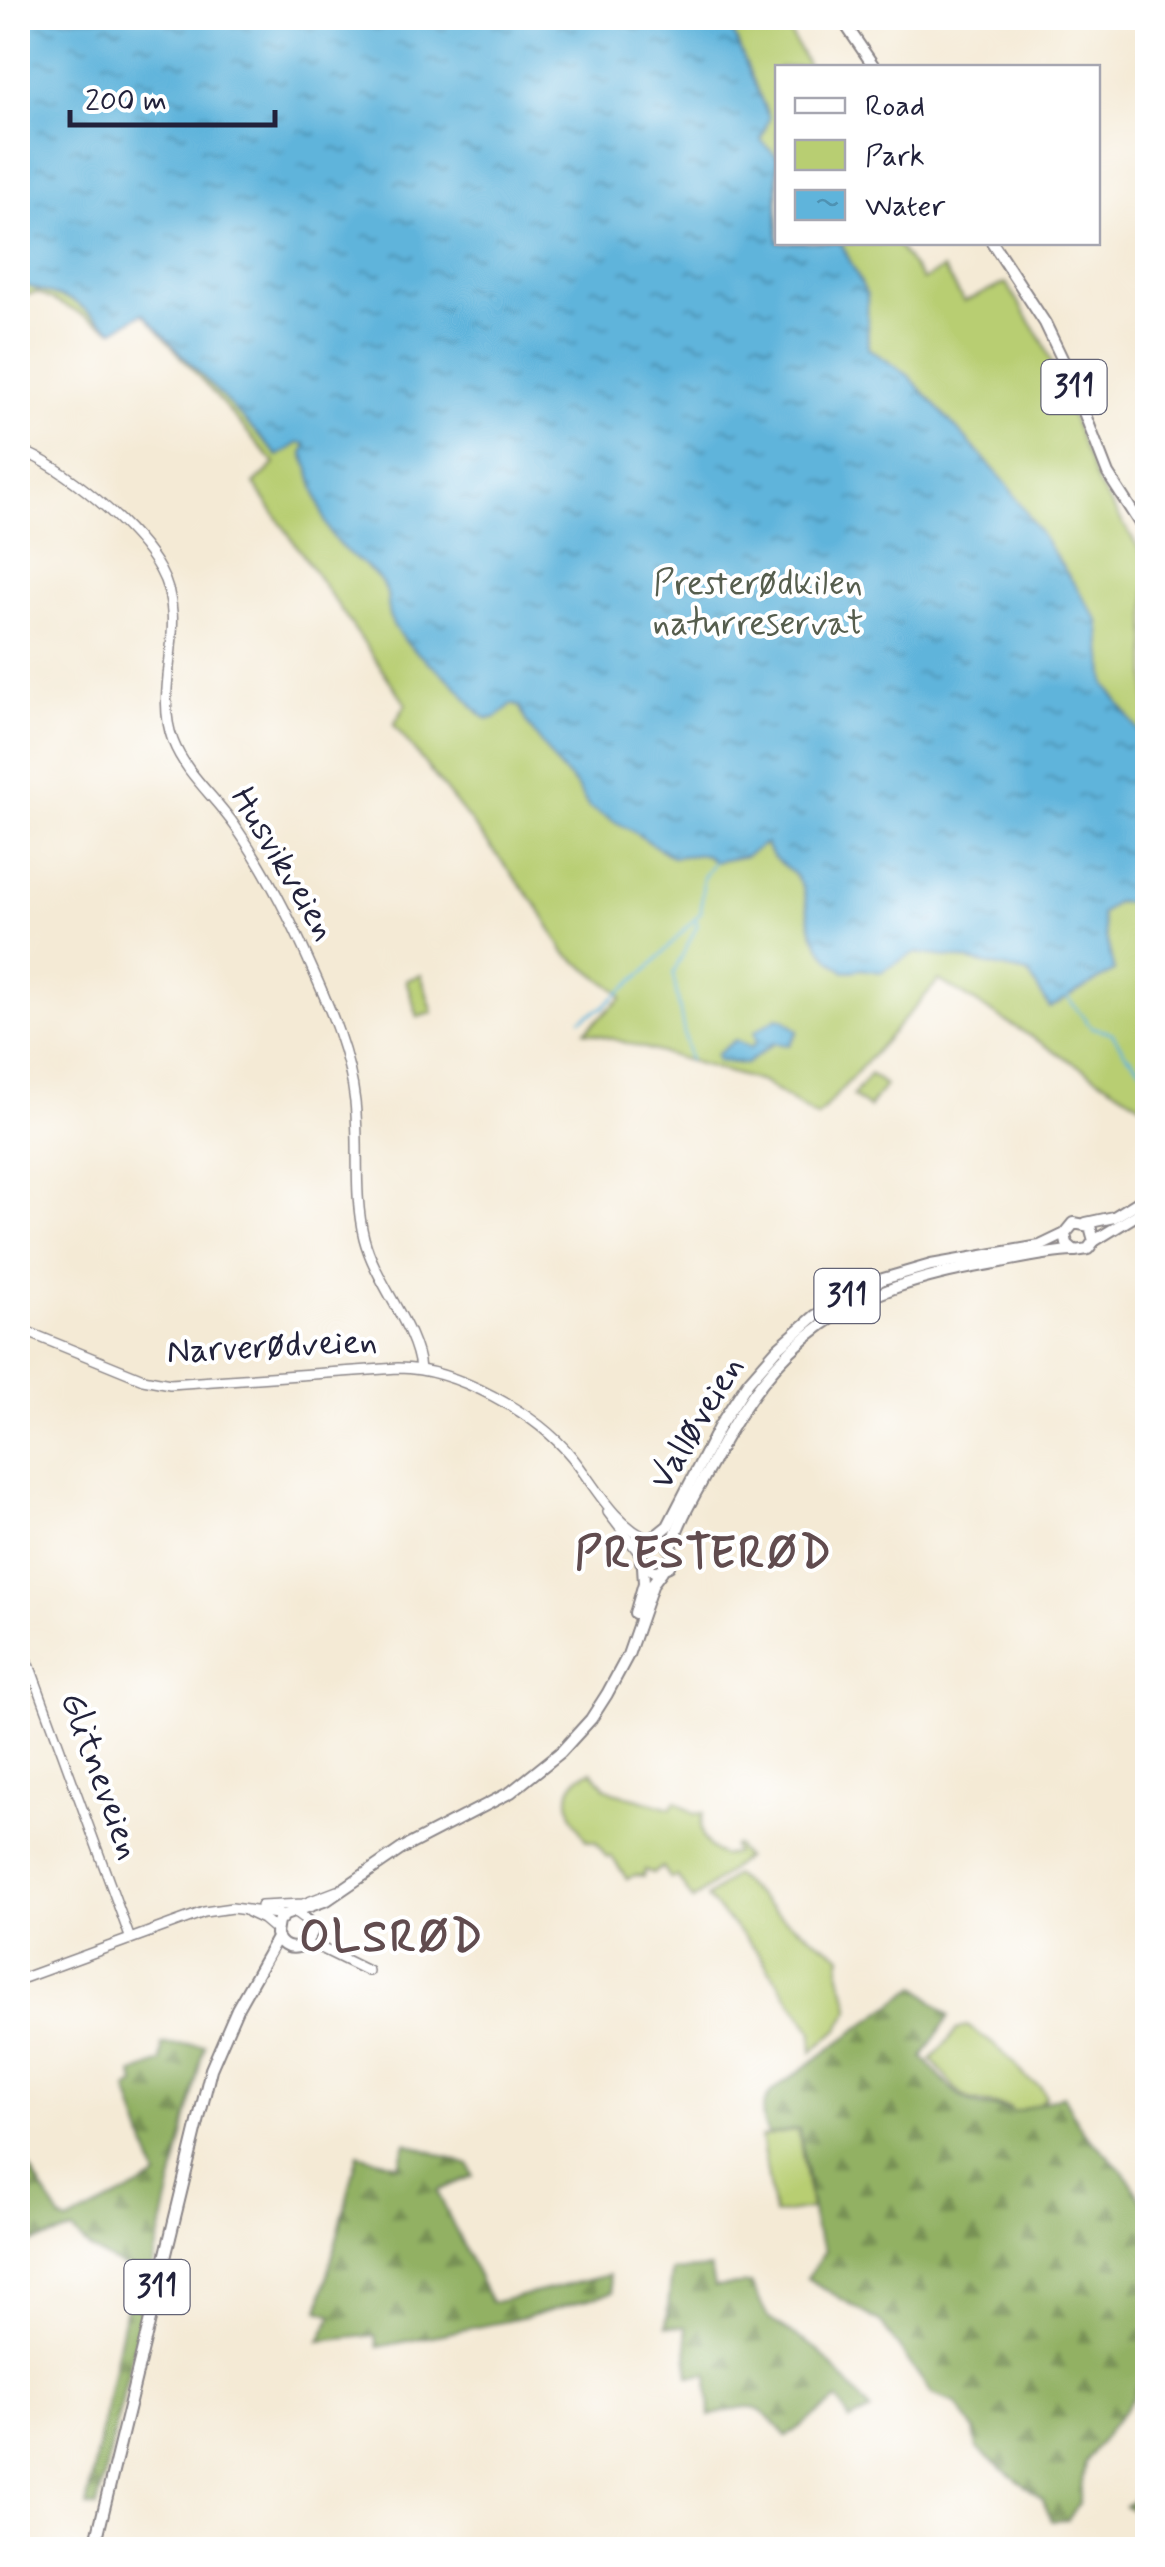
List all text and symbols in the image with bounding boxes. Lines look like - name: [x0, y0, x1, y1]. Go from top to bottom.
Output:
- scale bar: [70, 65, 275, 127]
- legend: [775, 65, 1100, 245]
- text: 200 m: [85, 82, 167, 121]
- text: Road: [865, 87, 925, 126]
- text: Park: [865, 137, 925, 176]
- text: Water: [865, 187, 946, 226]
- road number: 311: [1042, 360, 1106, 414]
- park label: Presterødkilen naturreservat: [653, 561, 863, 647]
- street label: Husvikveien: [219, 779, 347, 949]
- road number: 311: [814, 1269, 880, 1323]
- street label: Narverødveien: [166, 1319, 378, 1375]
- street label: Valløveien: [639, 1348, 755, 1498]
- district label: PRESTERØD: [575, 1525, 833, 1584]
- street label: Glitneveien: [49, 1686, 151, 1866]
- district label: OLSRØD: [299, 1909, 485, 1968]
- road number: 311: [124, 2260, 190, 2314]

